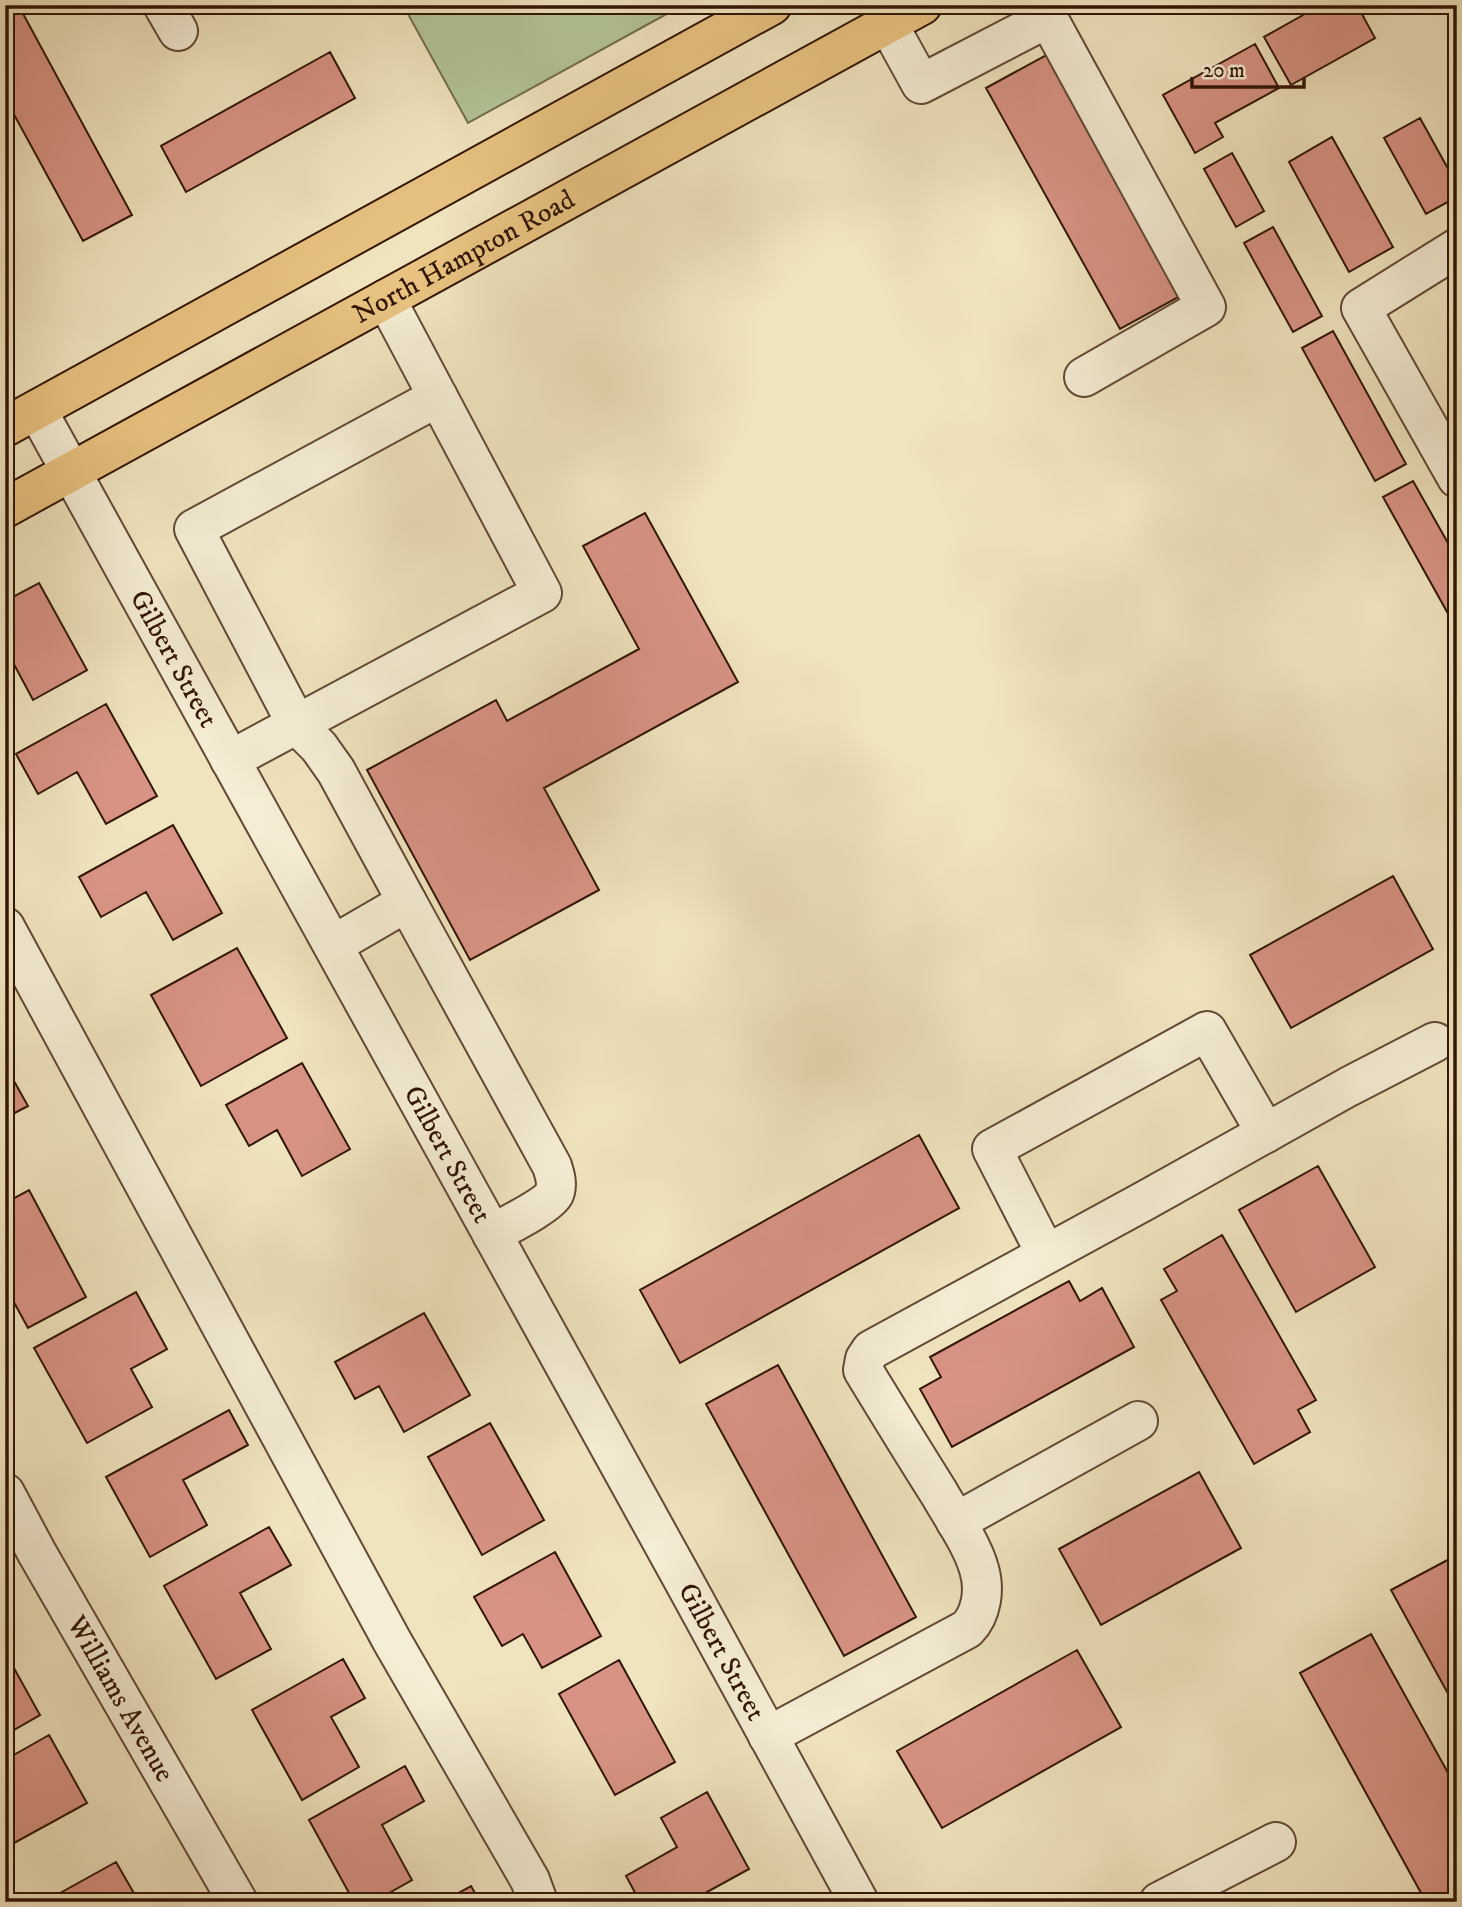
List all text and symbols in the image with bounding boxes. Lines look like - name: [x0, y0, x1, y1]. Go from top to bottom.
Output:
- scale bar: [1192, 46, 1304, 90]
- text: 20 m: [1203, 58, 1245, 84]
- street label: North Hampton Road: [346, 182, 581, 331]
- street label: Gilbert Street: [122, 584, 226, 733]
- street label: Gilbert Street: [396, 1079, 500, 1229]
- street label: Gilbert Street: [671, 1577, 774, 1726]
- street label: Williams Avenue: [59, 1608, 182, 1788]

